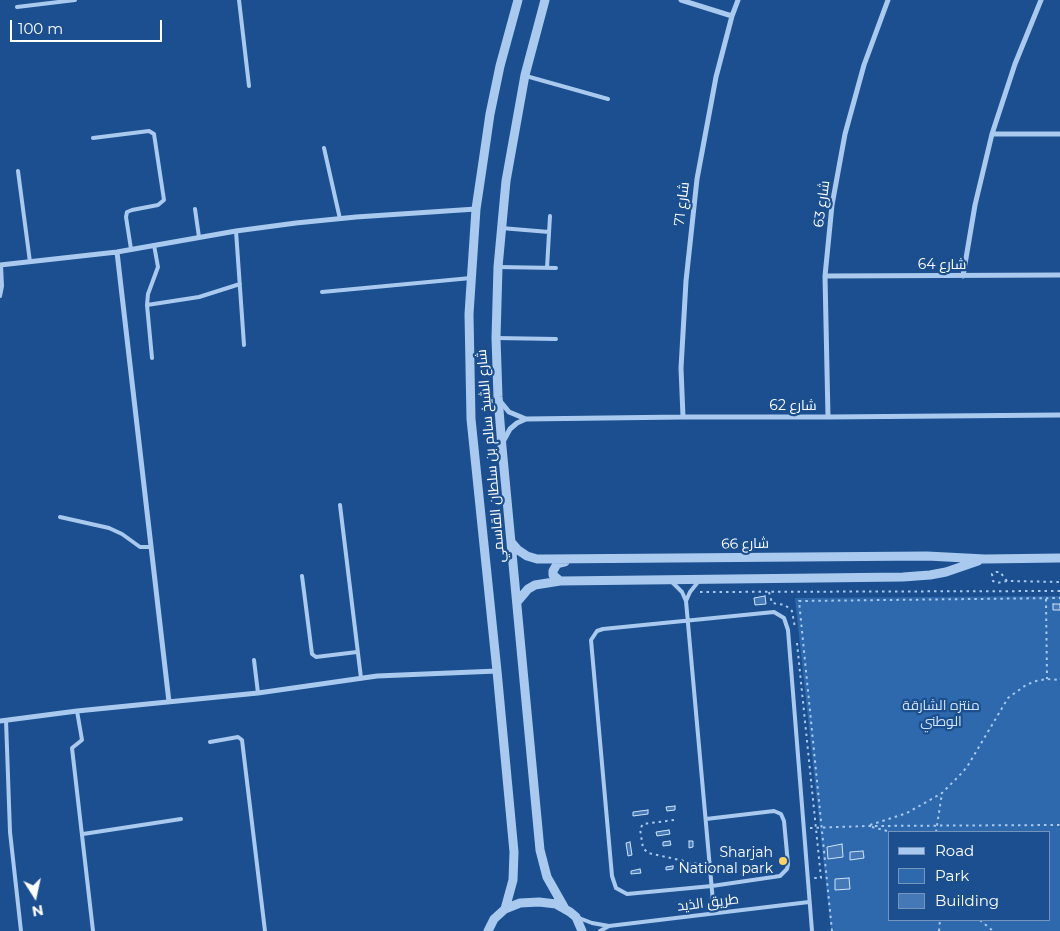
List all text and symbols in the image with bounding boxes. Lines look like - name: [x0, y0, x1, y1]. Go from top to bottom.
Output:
- scale bar: [12, 10, 165, 42]
- text: 100 m: [18, 19, 63, 38]
- street label: شارع 63: [810, 179, 834, 229]
- street label: شارع 71: [671, 181, 693, 227]
- street label: شارع 64: [918, 257, 966, 273]
- street label: شارع الشيخ سالم بن سلطان القاسمي: [473, 349, 509, 563]
- street label: شارع 62: [769, 398, 817, 414]
- street label: شارع 66: [721, 535, 769, 553]
- park label: منتزه الشارقة الوطني: [902, 698, 980, 730]
- legend: [888, 831, 1050, 921]
- text: Road: [935, 841, 974, 860]
- place label: Sharjah National park: [678, 845, 773, 878]
- marker: Sharjah National park: [777, 855, 789, 867]
- text: Park: [935, 866, 969, 885]
- north arrow: [10, 871, 60, 921]
- street label: طريق الذيد: [676, 891, 740, 915]
- text: Building: [935, 891, 999, 910]
- text: N: [30, 901, 45, 921]

